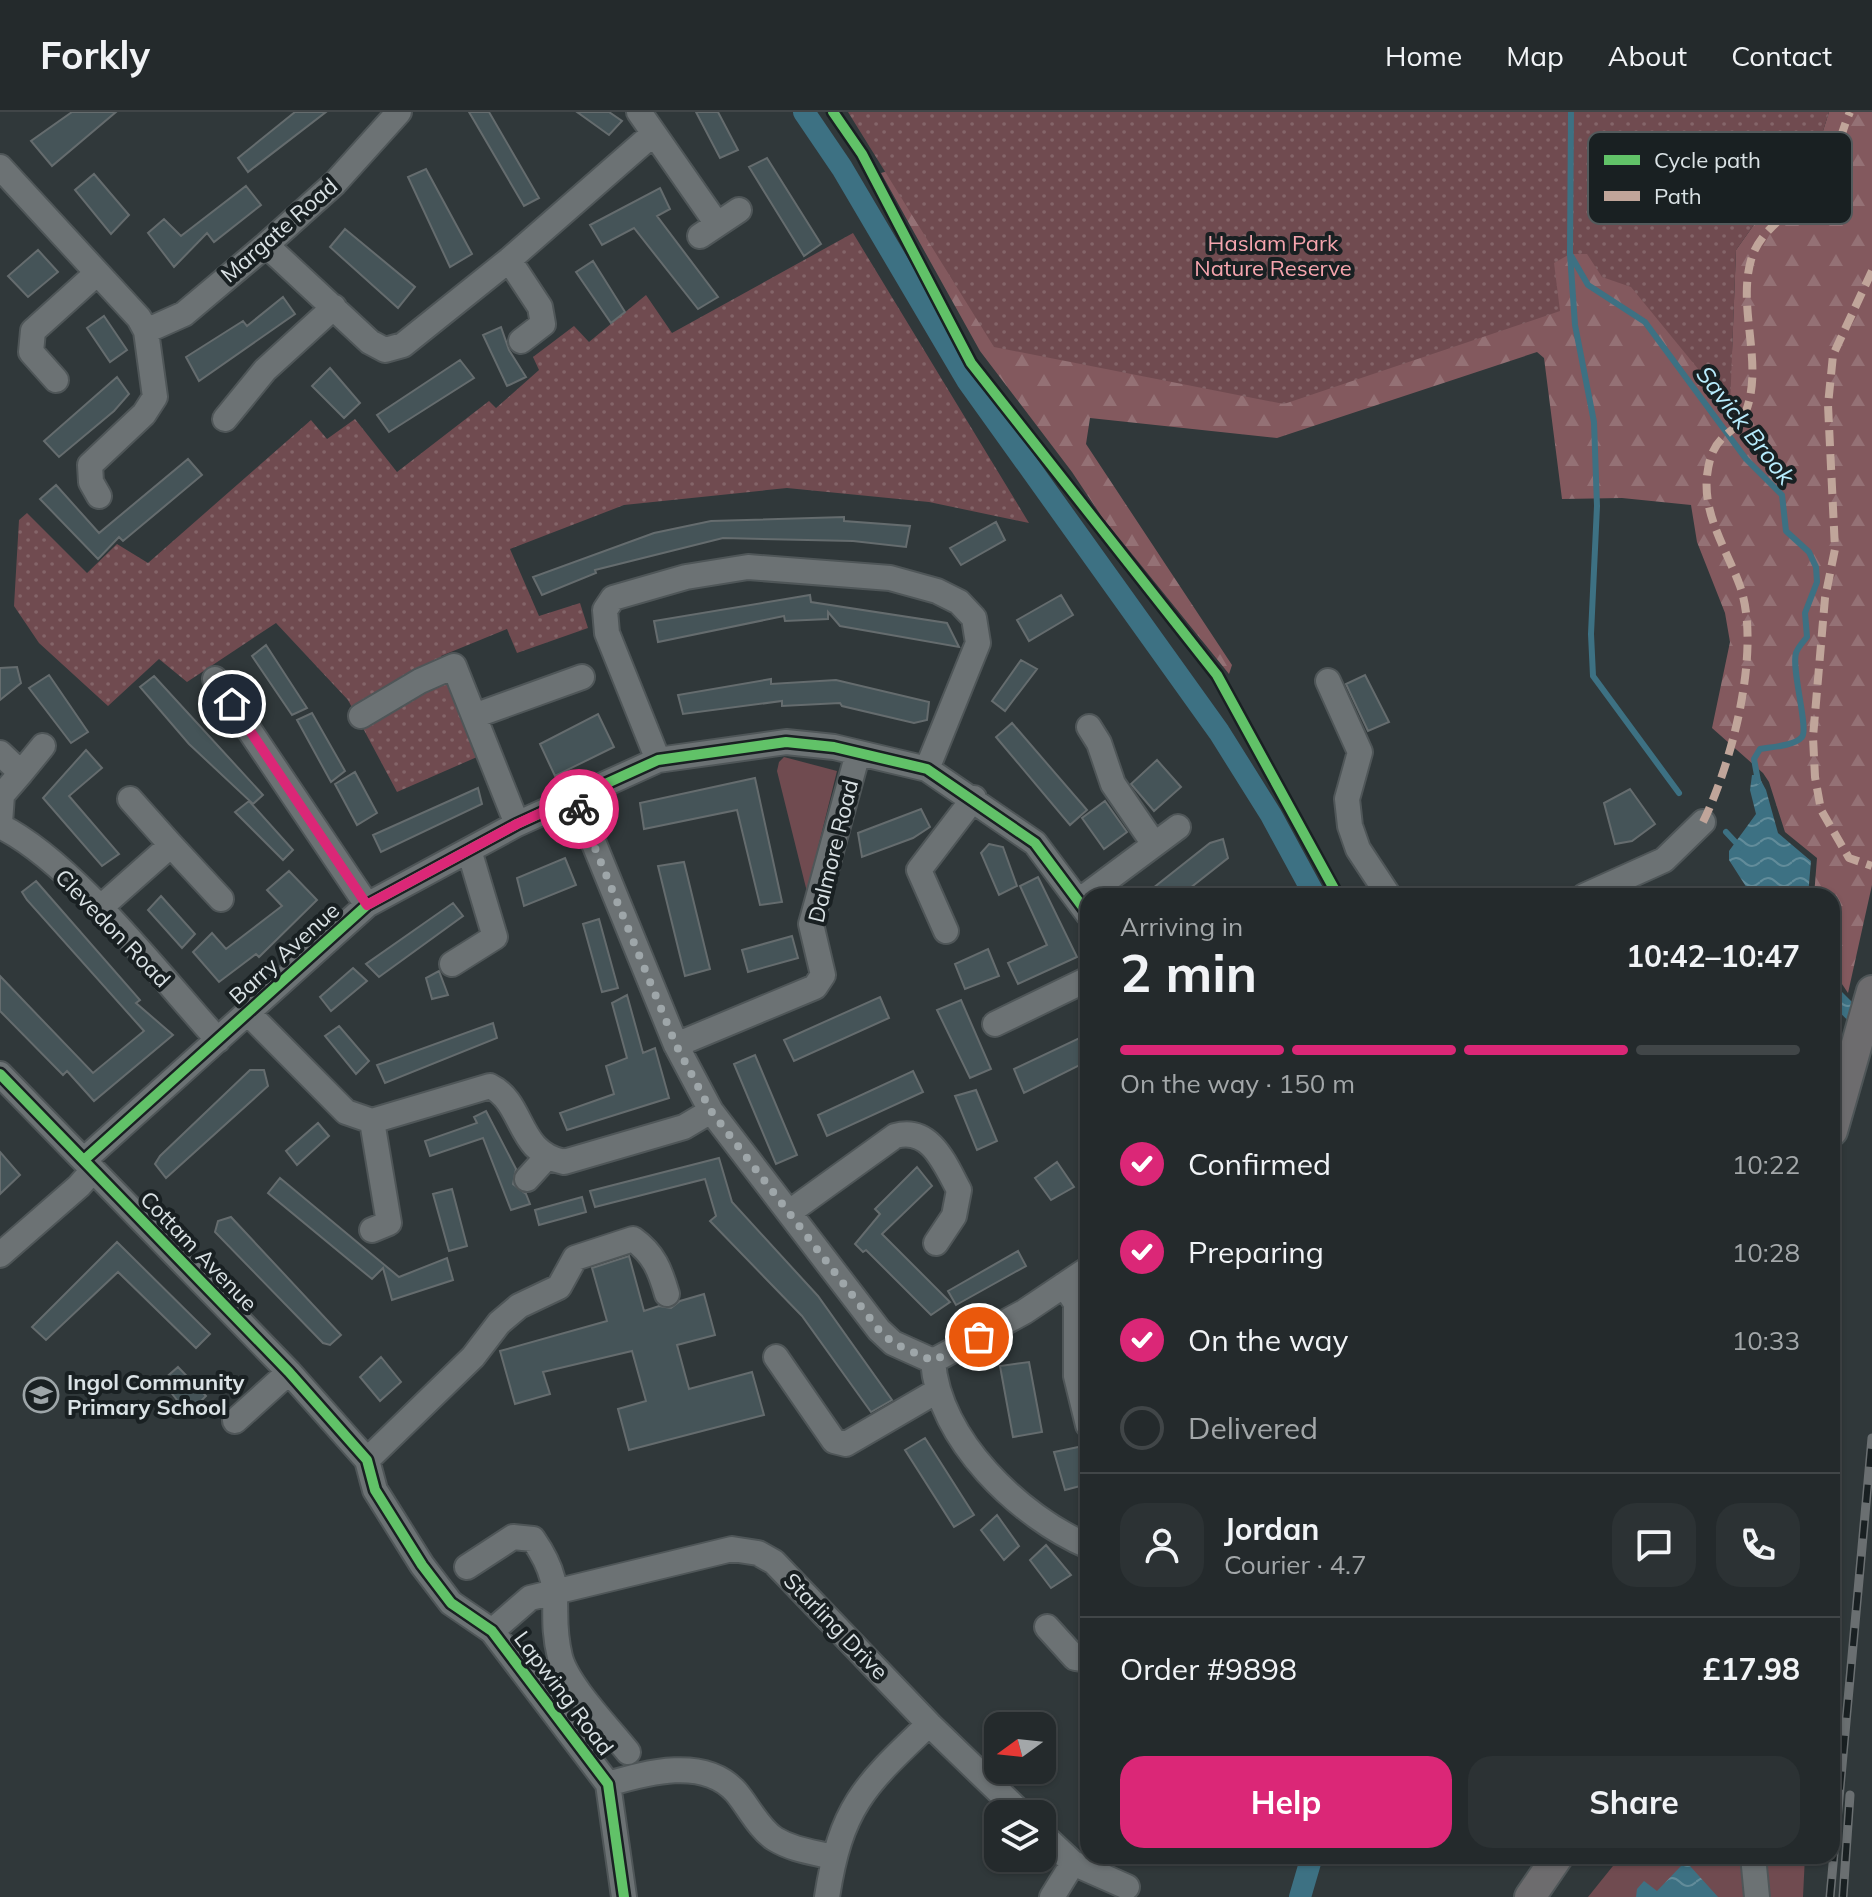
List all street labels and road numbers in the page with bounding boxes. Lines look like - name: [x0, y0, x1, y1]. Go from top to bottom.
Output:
- street label: Margate Road: [215, 172, 343, 288]
- street label: Dalmore Road: [802, 777, 864, 925]
- street label: Clevedon Road: [49, 863, 177, 993]
- street label: Barry Avenue: [223, 896, 345, 1010]
- street label: Cottam Avenue: [134, 1185, 264, 1317]
- street label: Starling Drive: [778, 1567, 894, 1685]
- street label: Lapwing Road: [508, 1625, 620, 1761]

